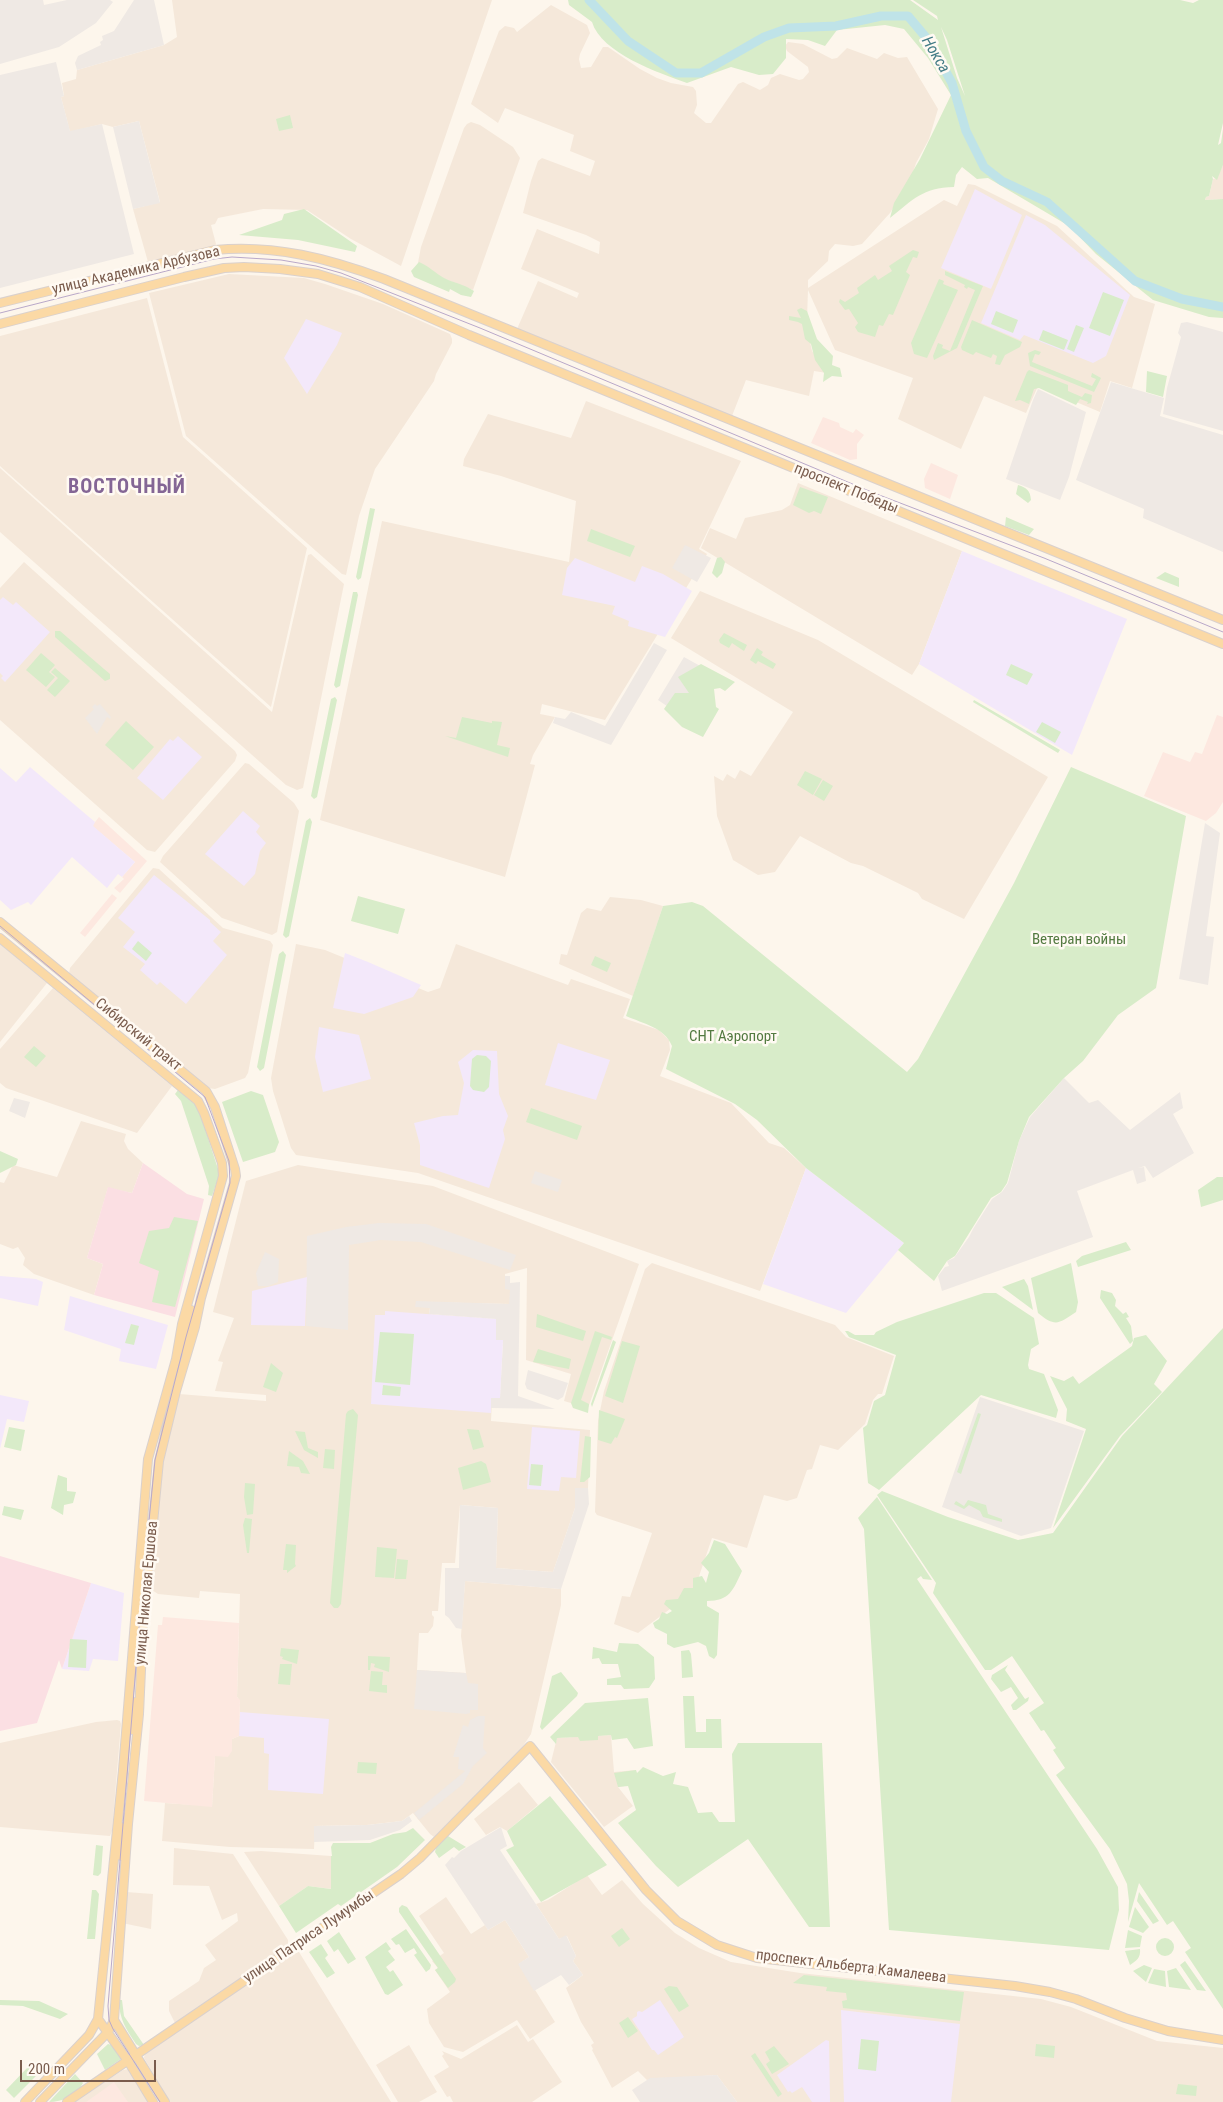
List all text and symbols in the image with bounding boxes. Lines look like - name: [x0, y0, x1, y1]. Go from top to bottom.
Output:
- water label: Нокса: [917, 33, 953, 77]
- street label: улица Академика Арбузова: [50, 243, 222, 299]
- street label: проспект Победы: [791, 460, 901, 518]
- district label: ВОСТОЧНЫЙ: [67, 476, 187, 500]
- park label: Ветеран войны: [1032, 931, 1126, 949]
- street label: Сибирский тракт: [91, 995, 185, 1075]
- park label: СНТ Аэропорт: [689, 1028, 777, 1046]
- street label: улица Николая Ершова: [132, 1520, 162, 1666]
- street label: улица Патриса Лумумбы: [240, 1887, 378, 1987]
- street label: проспект Альберта Камалеева: [755, 1946, 947, 1988]
- scale bar: [22, 2050, 159, 2082]
- text: 200 m: [28, 2060, 65, 2078]

